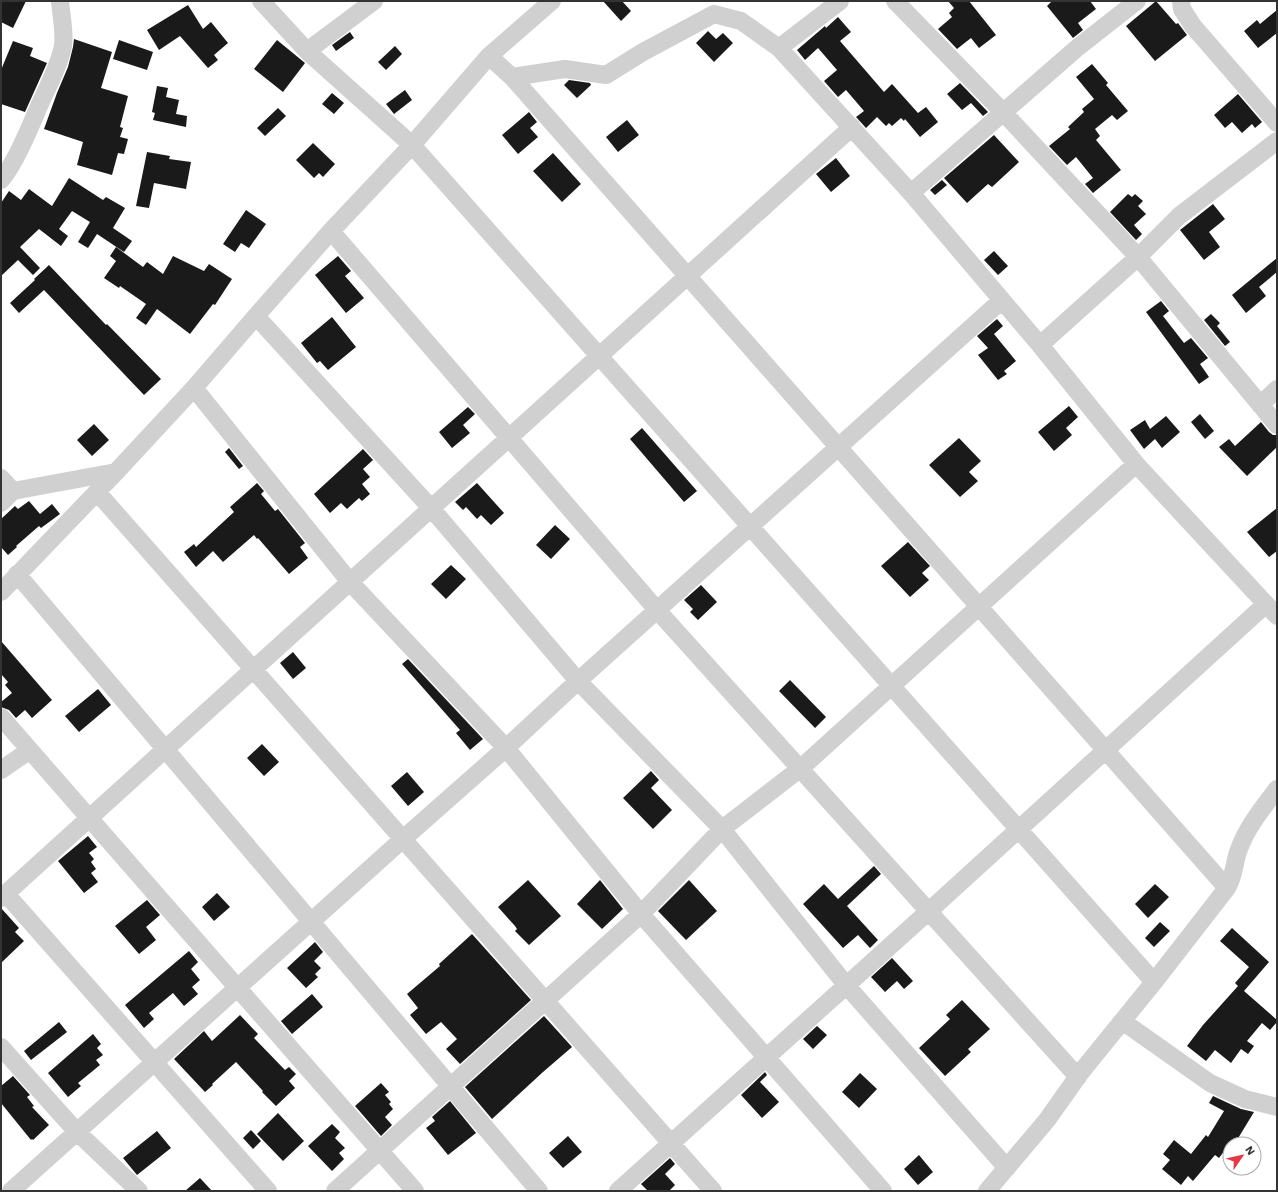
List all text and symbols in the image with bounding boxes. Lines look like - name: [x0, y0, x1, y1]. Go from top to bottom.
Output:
- north arrow: [1222, 1136, 1262, 1176]
- text: N: [1242, 1144, 1258, 1158]

